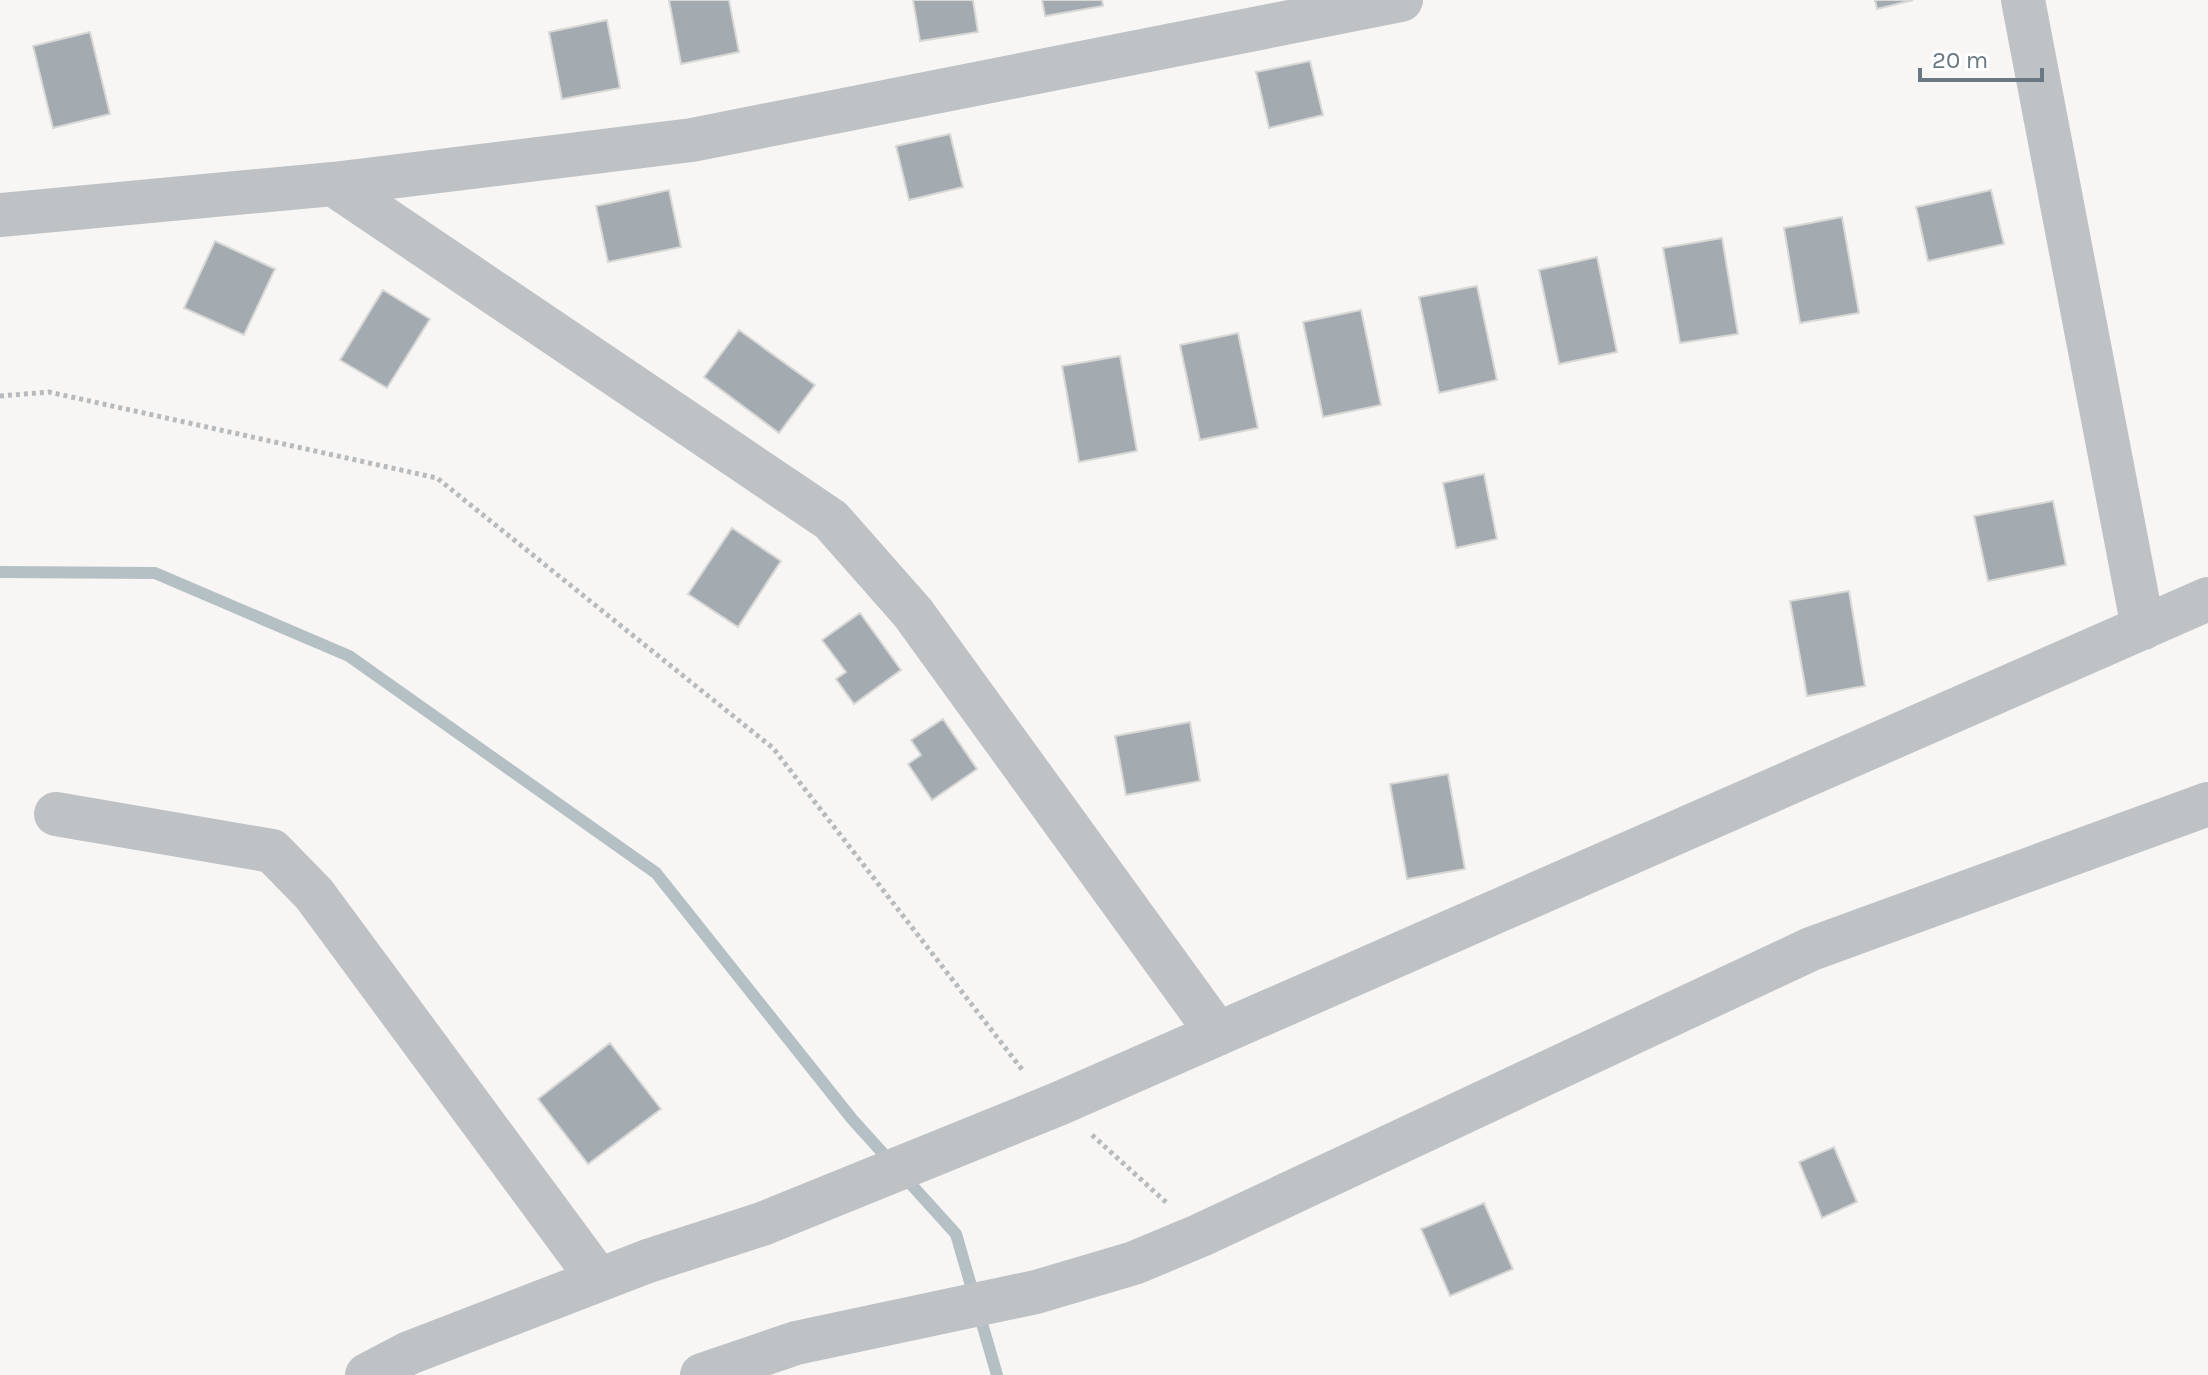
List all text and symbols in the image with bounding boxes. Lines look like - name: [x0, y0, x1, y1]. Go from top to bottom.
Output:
- scale bar: [1920, 32, 2042, 82]
- text: 20 m: [1932, 46, 1988, 74]

